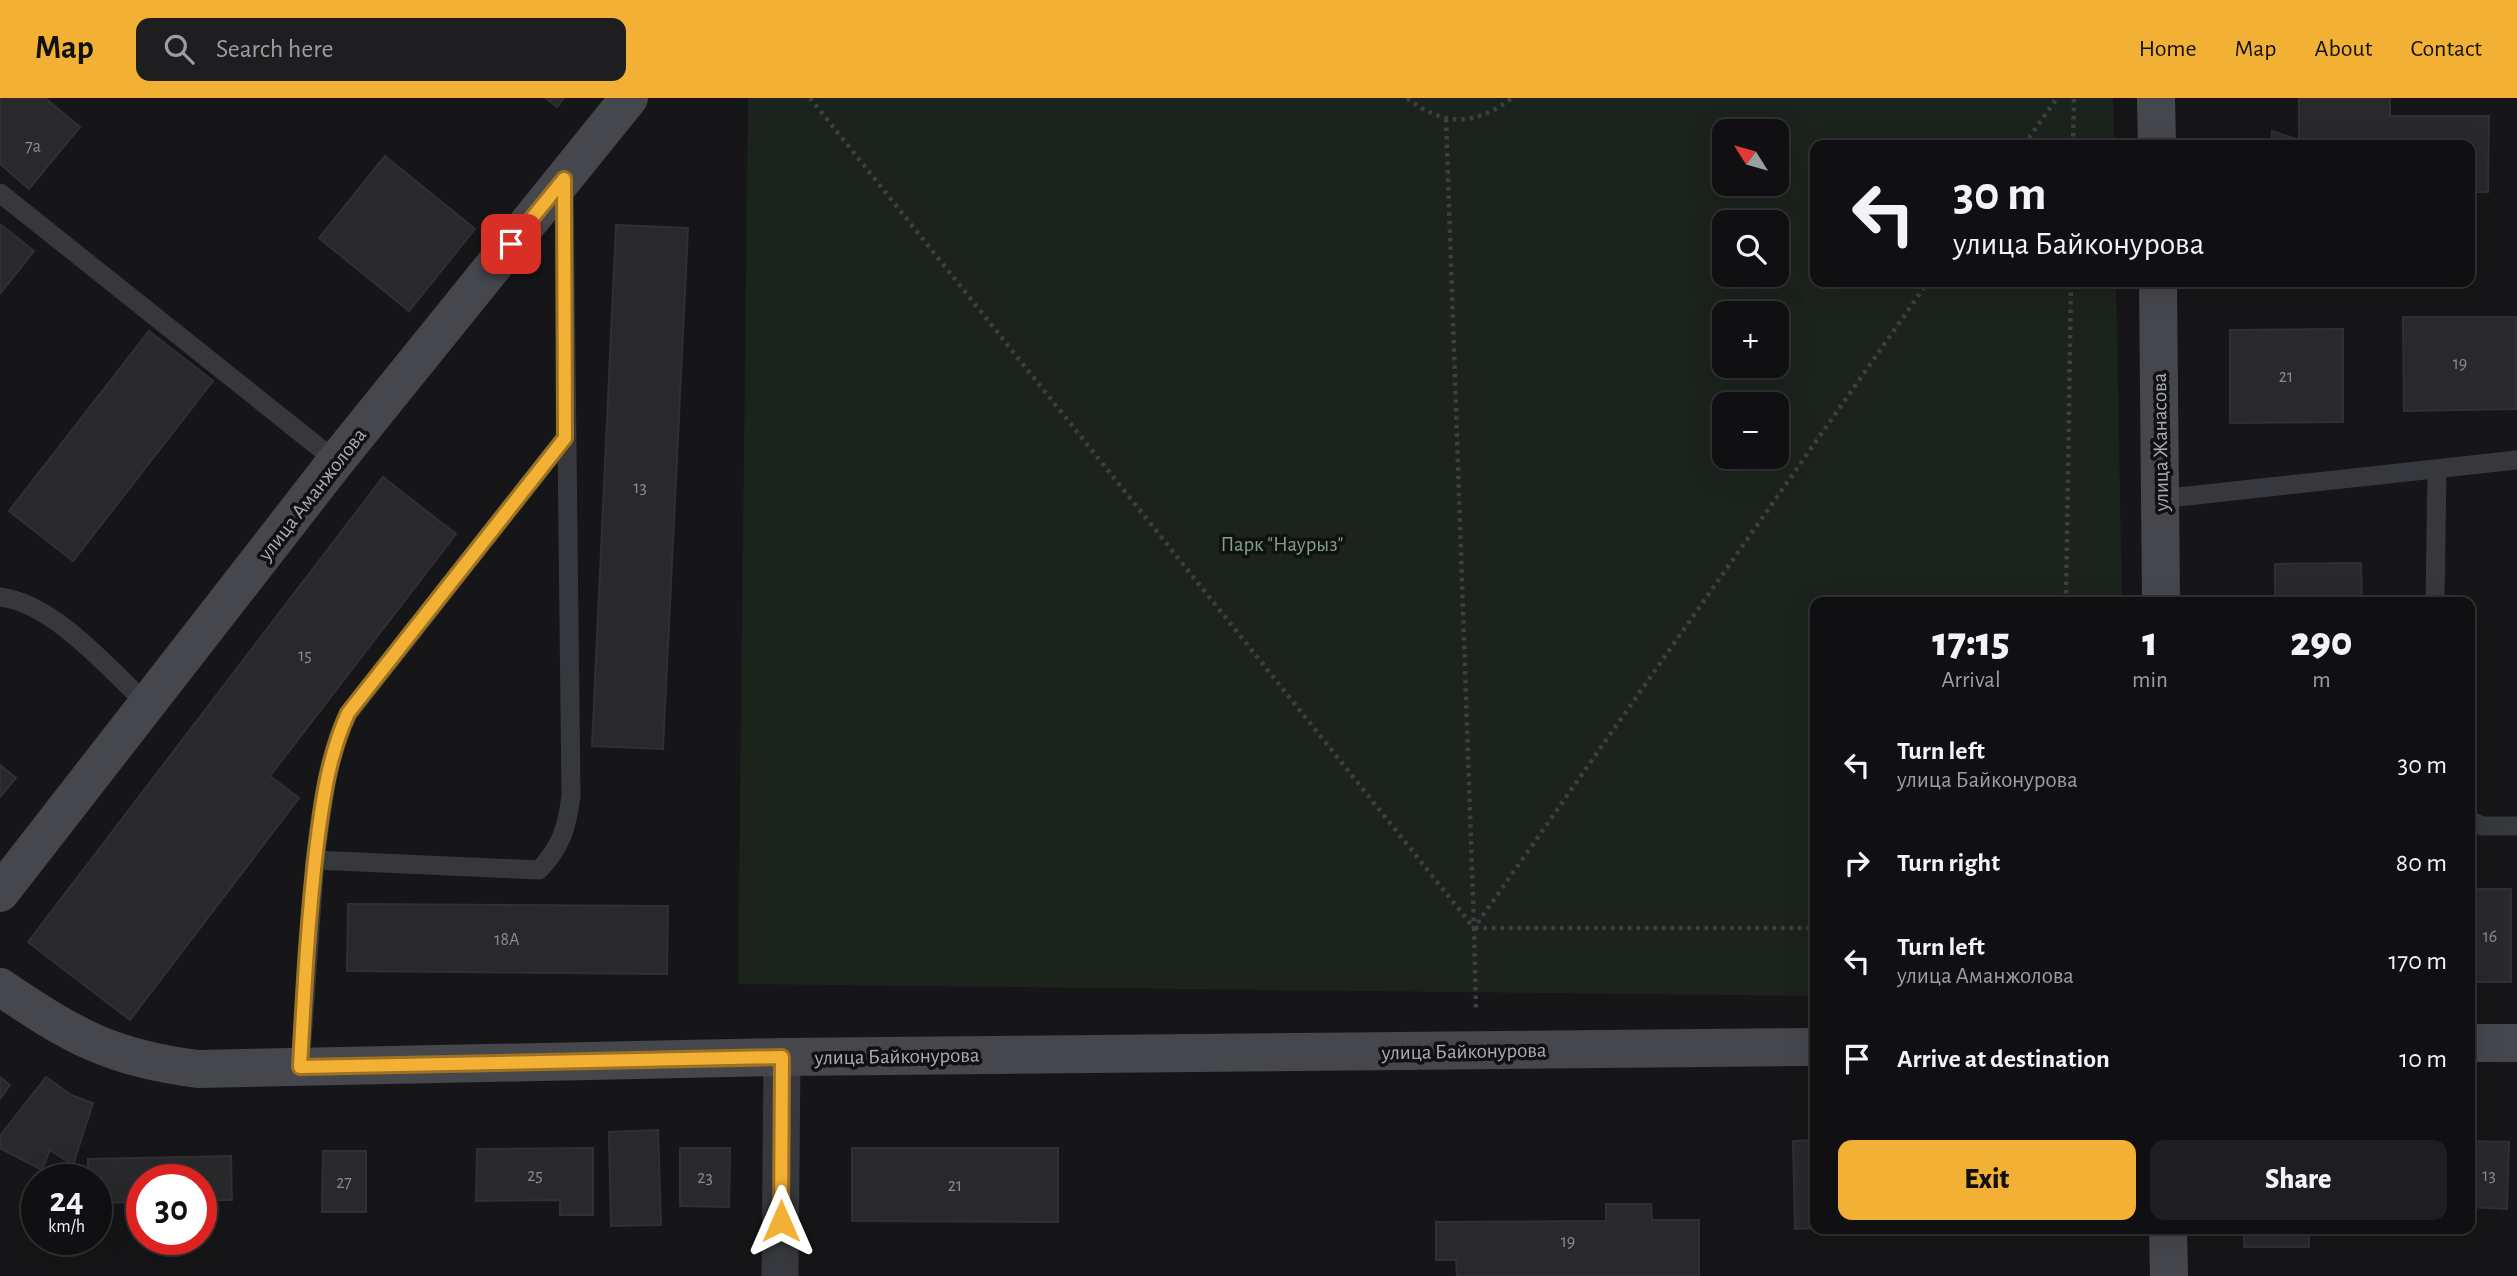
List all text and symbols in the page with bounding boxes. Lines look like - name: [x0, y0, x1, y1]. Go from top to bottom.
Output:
- search box: [136, 18, 626, 81]
- icon: search: [160, 30, 198, 68]
- text: Map: [35, 32, 94, 65]
- text: Search here: [216, 36, 334, 62]
- text: Home: [2139, 37, 2197, 61]
- text: Map: [2235, 37, 2277, 61]
- text: About: [2315, 37, 2372, 61]
- text: Contact: [2410, 37, 2482, 61]
- north arrow: [1712, 119, 1788, 196]
- map controls: [1712, 119, 1789, 469]
- house number: 7а: [25, 138, 41, 156]
- icon: left: [1838, 168, 1929, 259]
- text: 30 m: [1953, 170, 2047, 219]
- button: search: [1712, 210, 1789, 287]
- pin: [481, 214, 541, 274]
- icon: arrive: [492, 225, 530, 263]
- text: улица Байконурова: [1953, 228, 2204, 260]
- button: +: [1712, 301, 1789, 378]
- house number: 19: [2453, 355, 2467, 373]
- house number: 21: [2279, 368, 2293, 386]
- street label: улица Жанасова: [2149, 372, 2172, 512]
- button: −: [1712, 392, 1789, 469]
- street label: улица Аманжолова: [254, 424, 371, 565]
- house number: 13: [633, 479, 647, 497]
- park label: Парк "Наурыз": [1221, 534, 1343, 555]
- text: 17:15: [1932, 621, 2010, 663]
- text: 1: [2142, 621, 2158, 663]
- text: 290: [2290, 621, 2353, 663]
- house number: 15: [298, 647, 312, 665]
- text: Arrival: [1941, 669, 2001, 692]
- text: min: [2132, 669, 2168, 692]
- text: m: [2312, 669, 2331, 692]
- text: Turn left: [1897, 738, 1985, 764]
- icon: left: [1838, 746, 1876, 784]
- text: 30 m: [2397, 752, 2447, 778]
- text: улица Байконурова: [1897, 769, 2078, 792]
- icon: right: [1838, 844, 1876, 882]
- text: Turn right: [1897, 850, 2000, 876]
- text: 80 m: [2396, 850, 2447, 876]
- house number: 16: [2483, 928, 2497, 946]
- house number: 18А: [494, 931, 520, 949]
- text: Turn left: [1897, 934, 1985, 960]
- icon: left: [1838, 942, 1876, 980]
- text: 170 m: [2388, 948, 2447, 974]
- text: улица Аманжолова: [1897, 965, 2074, 988]
- street label: улица Байконурова: [1380, 1040, 1547, 1063]
- icon: arrive: [1838, 1040, 1876, 1078]
- street label: улица Байконурова: [813, 1045, 980, 1068]
- text: Arrive at destination: [1897, 1046, 2110, 1072]
- text: 10 m: [2399, 1046, 2447, 1072]
- button: Exit: [1838, 1140, 2136, 1220]
- button: Share: [2150, 1140, 2447, 1220]
- speed limit sign: 30: [126, 1164, 217, 1255]
- house number: 25: [527, 1167, 543, 1185]
- house number: 13: [2482, 1167, 2496, 1185]
- house number: 23: [697, 1169, 713, 1187]
- house number: 27: [336, 1174, 352, 1192]
- house number: 21: [948, 1177, 962, 1195]
- text: 24: [49, 1183, 84, 1218]
- position arrow: [744, 1184, 818, 1258]
- text: km/h: [48, 1218, 85, 1236]
- house number: 19: [1561, 1233, 1575, 1251]

